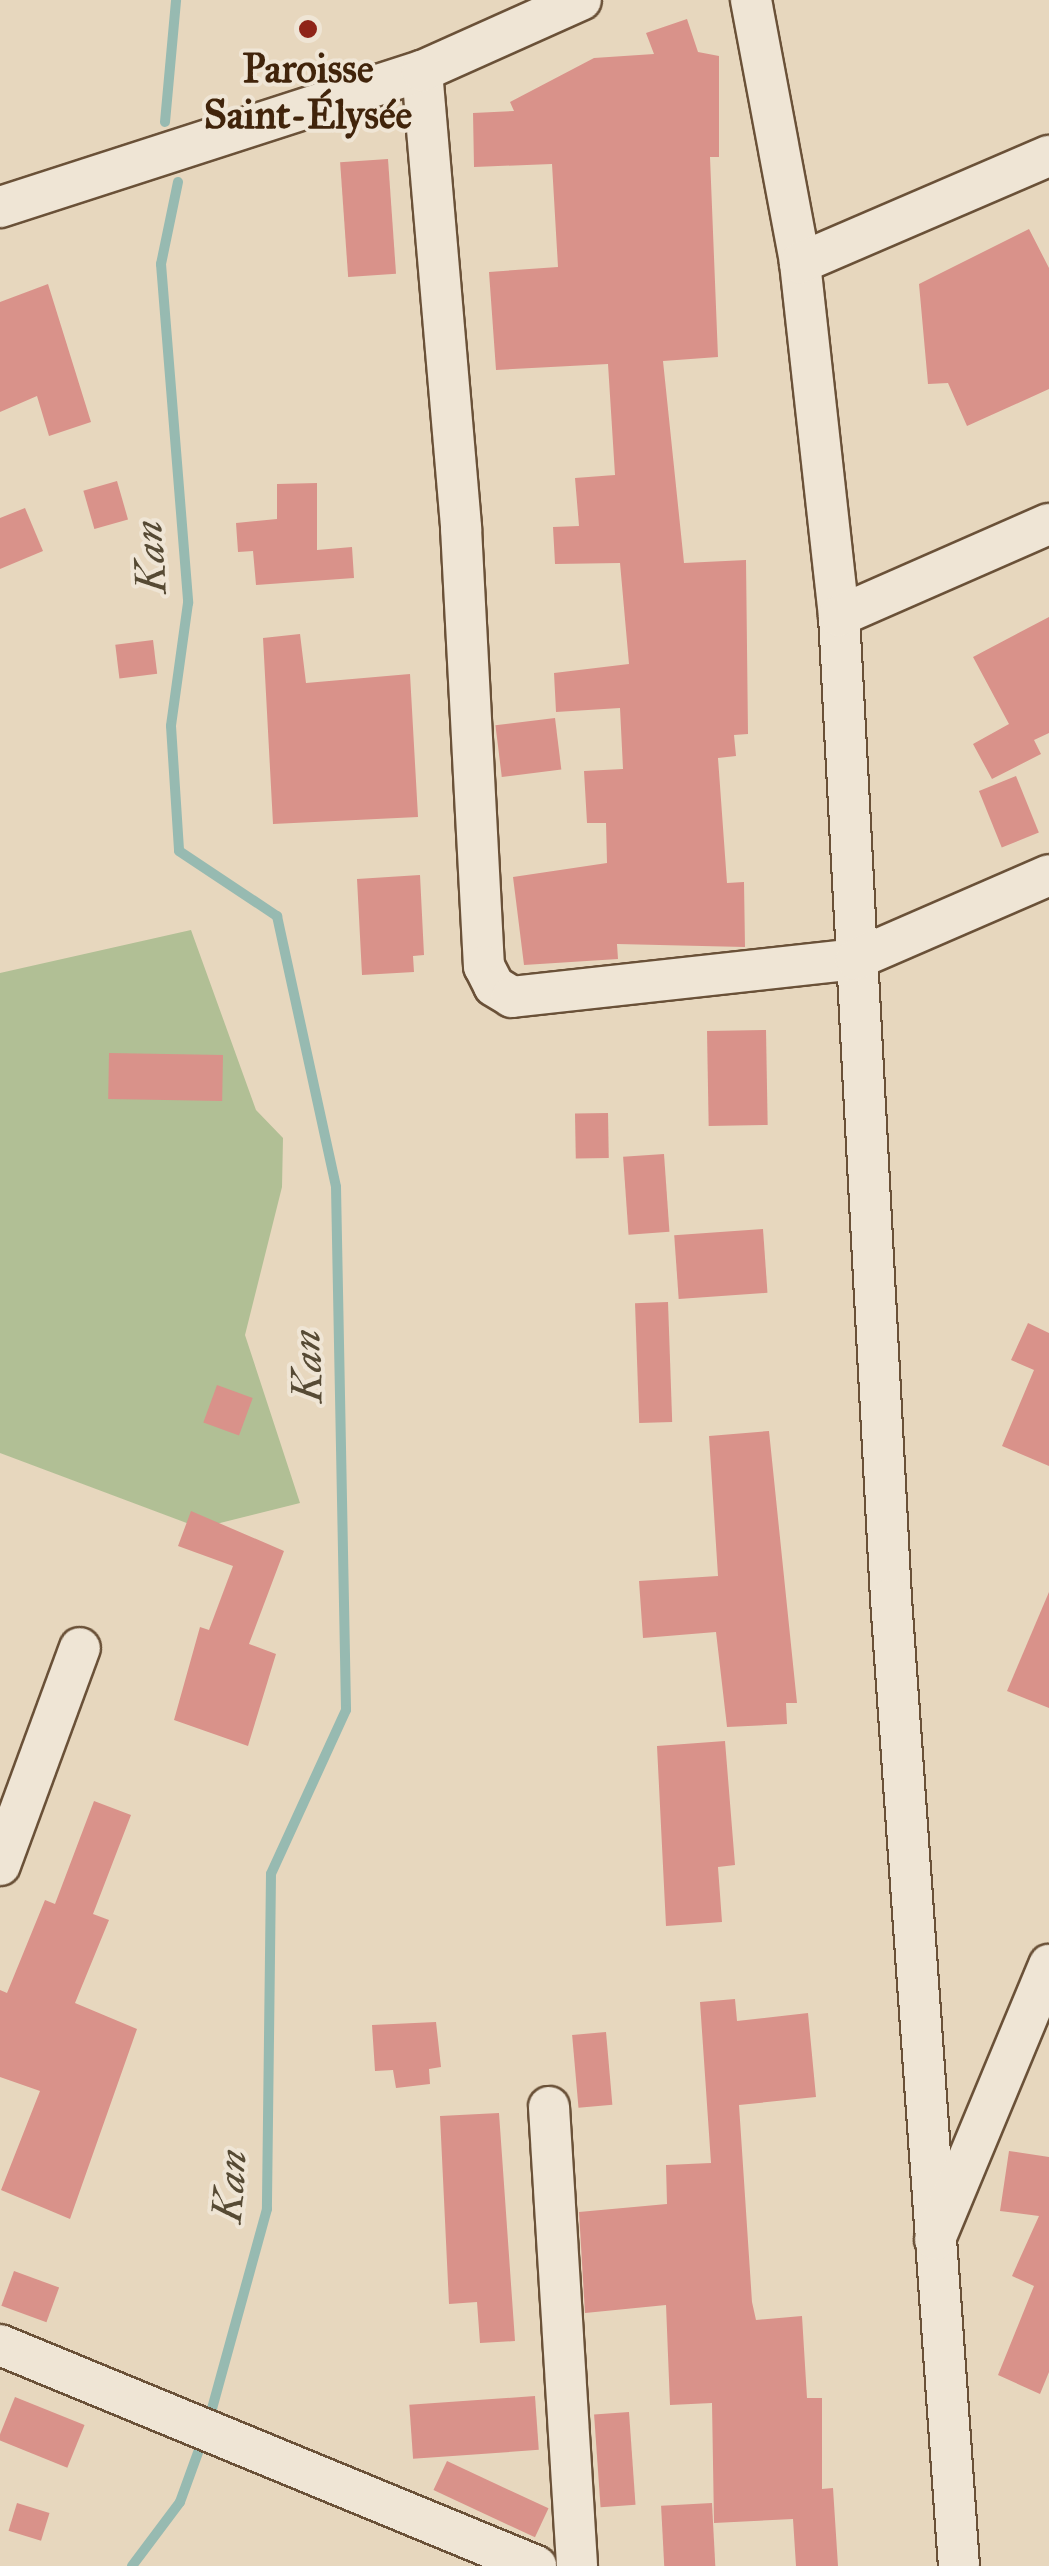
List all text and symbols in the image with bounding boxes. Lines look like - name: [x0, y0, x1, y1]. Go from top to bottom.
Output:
- marker: Paroisse Saint-Élysée: [297, 18, 319, 40]
- place label: Paroisse Saint-Élysée: [204, 45, 412, 139]
- water label: Kan: [123, 519, 177, 595]
- water label: Kan: [281, 1329, 333, 1403]
- water label: Kan: [202, 2147, 258, 2225]

